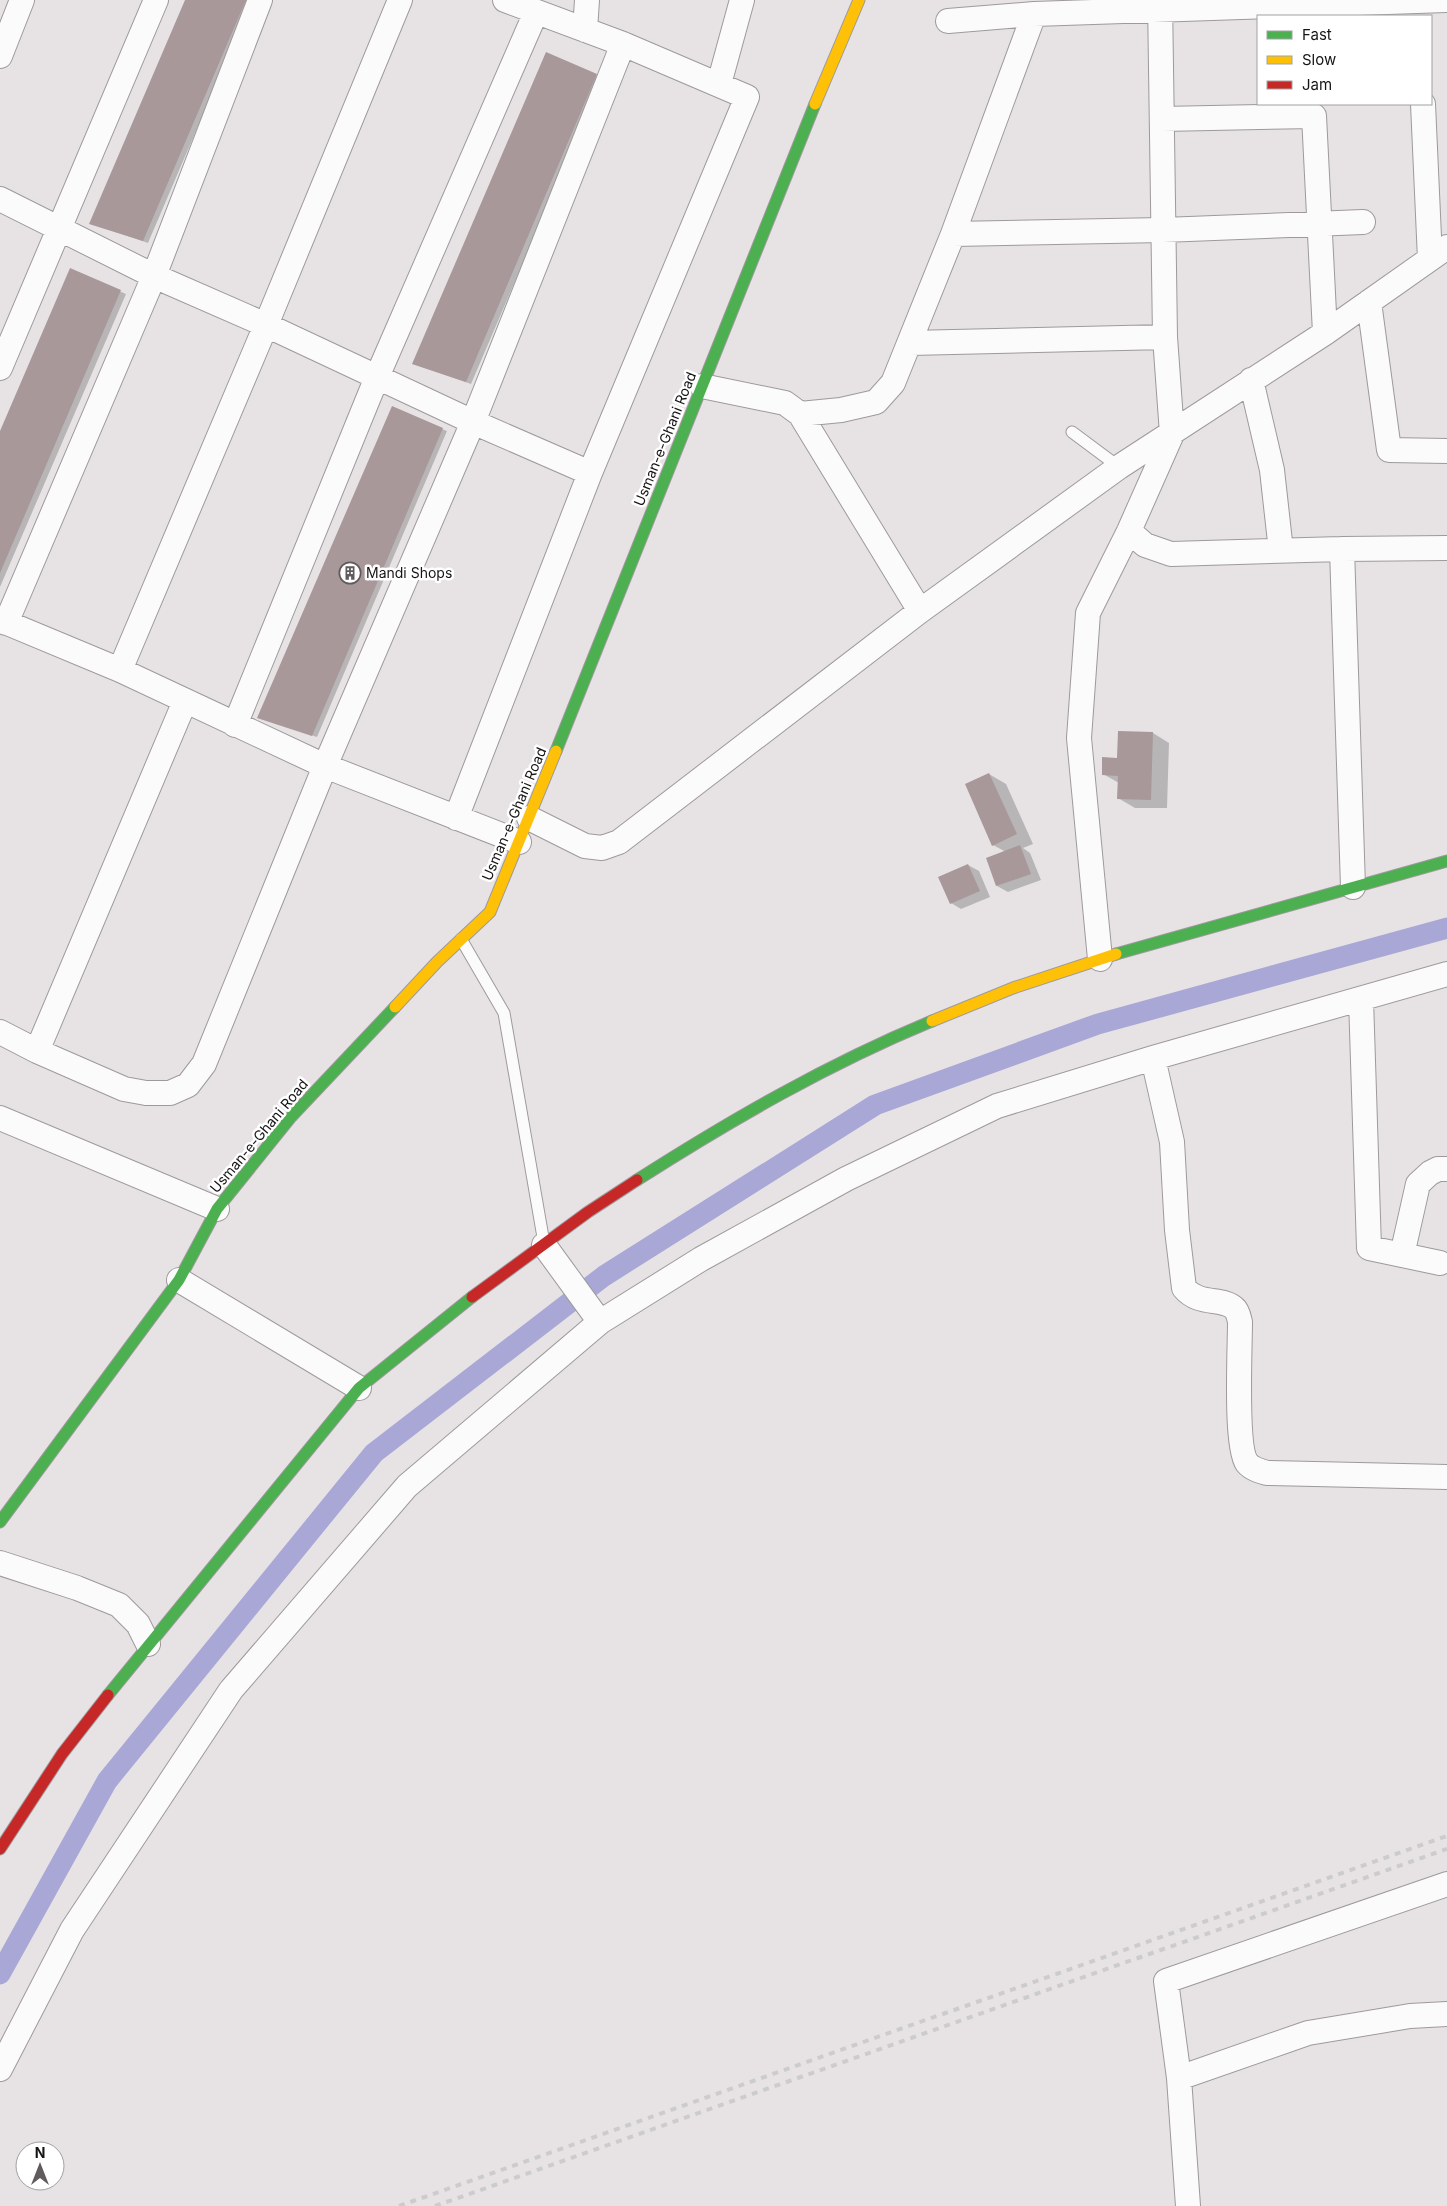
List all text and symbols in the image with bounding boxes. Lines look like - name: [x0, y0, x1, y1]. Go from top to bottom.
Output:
- legend: [1257, 15, 1432, 105]
- text: Fast: [1302, 25, 1332, 44]
- text: Slow: [1302, 50, 1336, 69]
- text: Jam: [1302, 75, 1332, 94]
- street label: Usman-e-Ghani Road: [630, 369, 699, 508]
- building icon: Mandi Shops: [338, 561, 362, 585]
- place label: Mandi Shops: [366, 564, 452, 581]
- street label: Usman-e-Ghani Road: [478, 745, 549, 883]
- street label: Usman-e-Ghani Road: [206, 1075, 311, 1196]
- north arrow: [15, 2141, 65, 2191]
- text: N: [35, 2144, 45, 2161]

